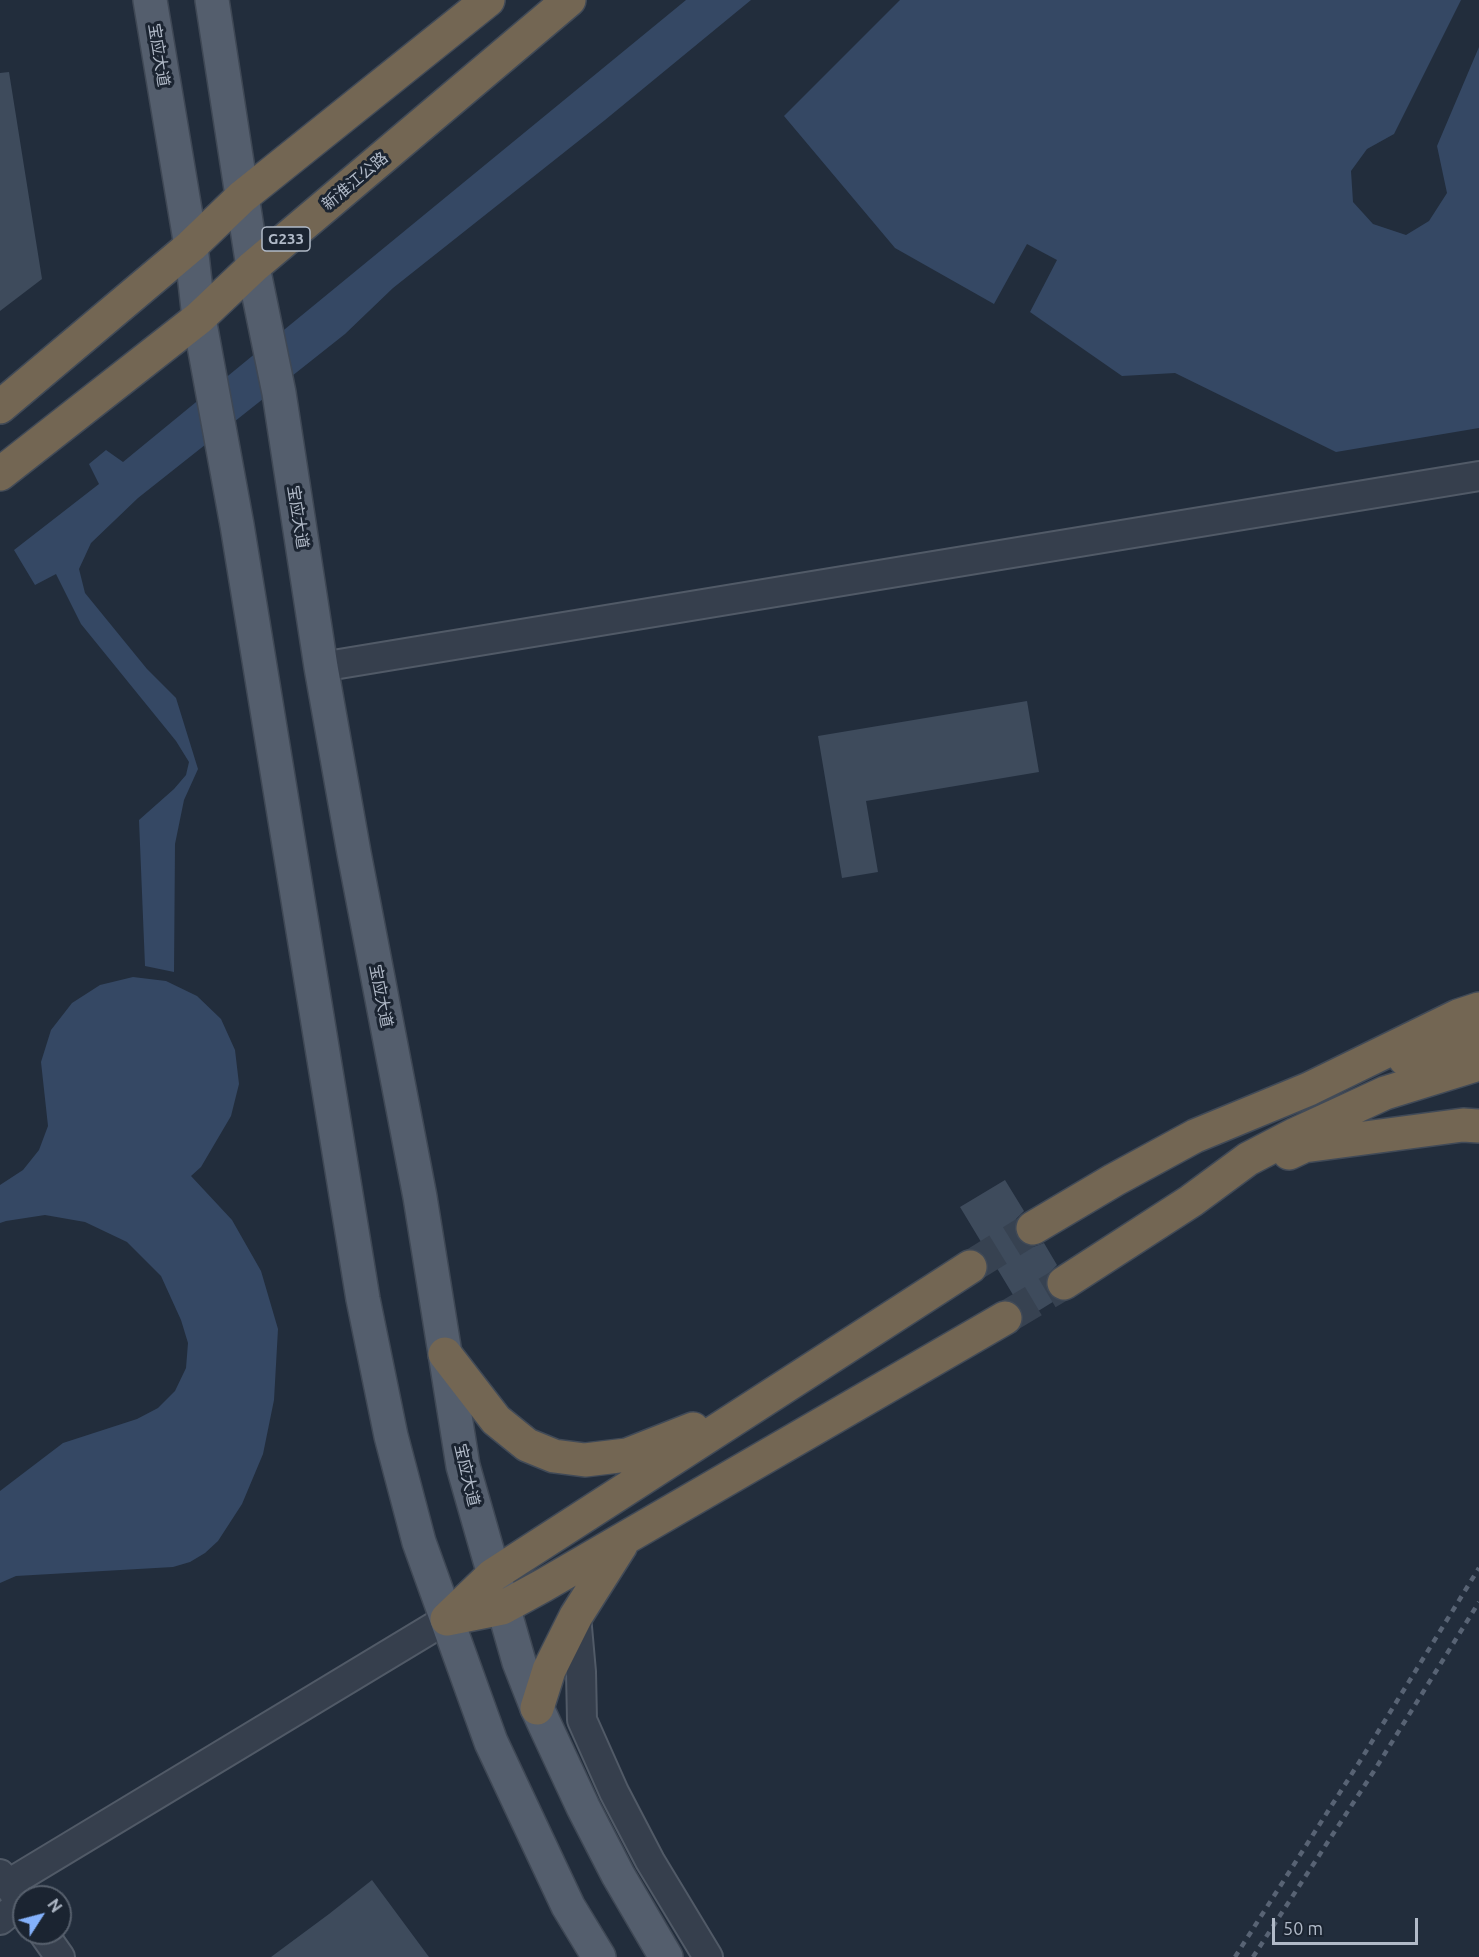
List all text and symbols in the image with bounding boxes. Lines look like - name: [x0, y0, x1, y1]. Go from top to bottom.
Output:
- street label: 宝应大道: [145, 22, 173, 88]
- street label: 新淮江公路: [318, 148, 392, 214]
- road number: G233: [262, 227, 310, 251]
- street label: 宝应大道: [284, 484, 312, 550]
- street label: 宝应大道: [365, 963, 397, 1029]
- street label: 宝应大道: [450, 1442, 484, 1508]
- north arrow: [12, 1885, 72, 1945]
- text: N: [44, 1895, 66, 1916]
- scale bar: [1275, 1906, 1420, 1944]
- text: 50 m: [1283, 1918, 1323, 1938]

